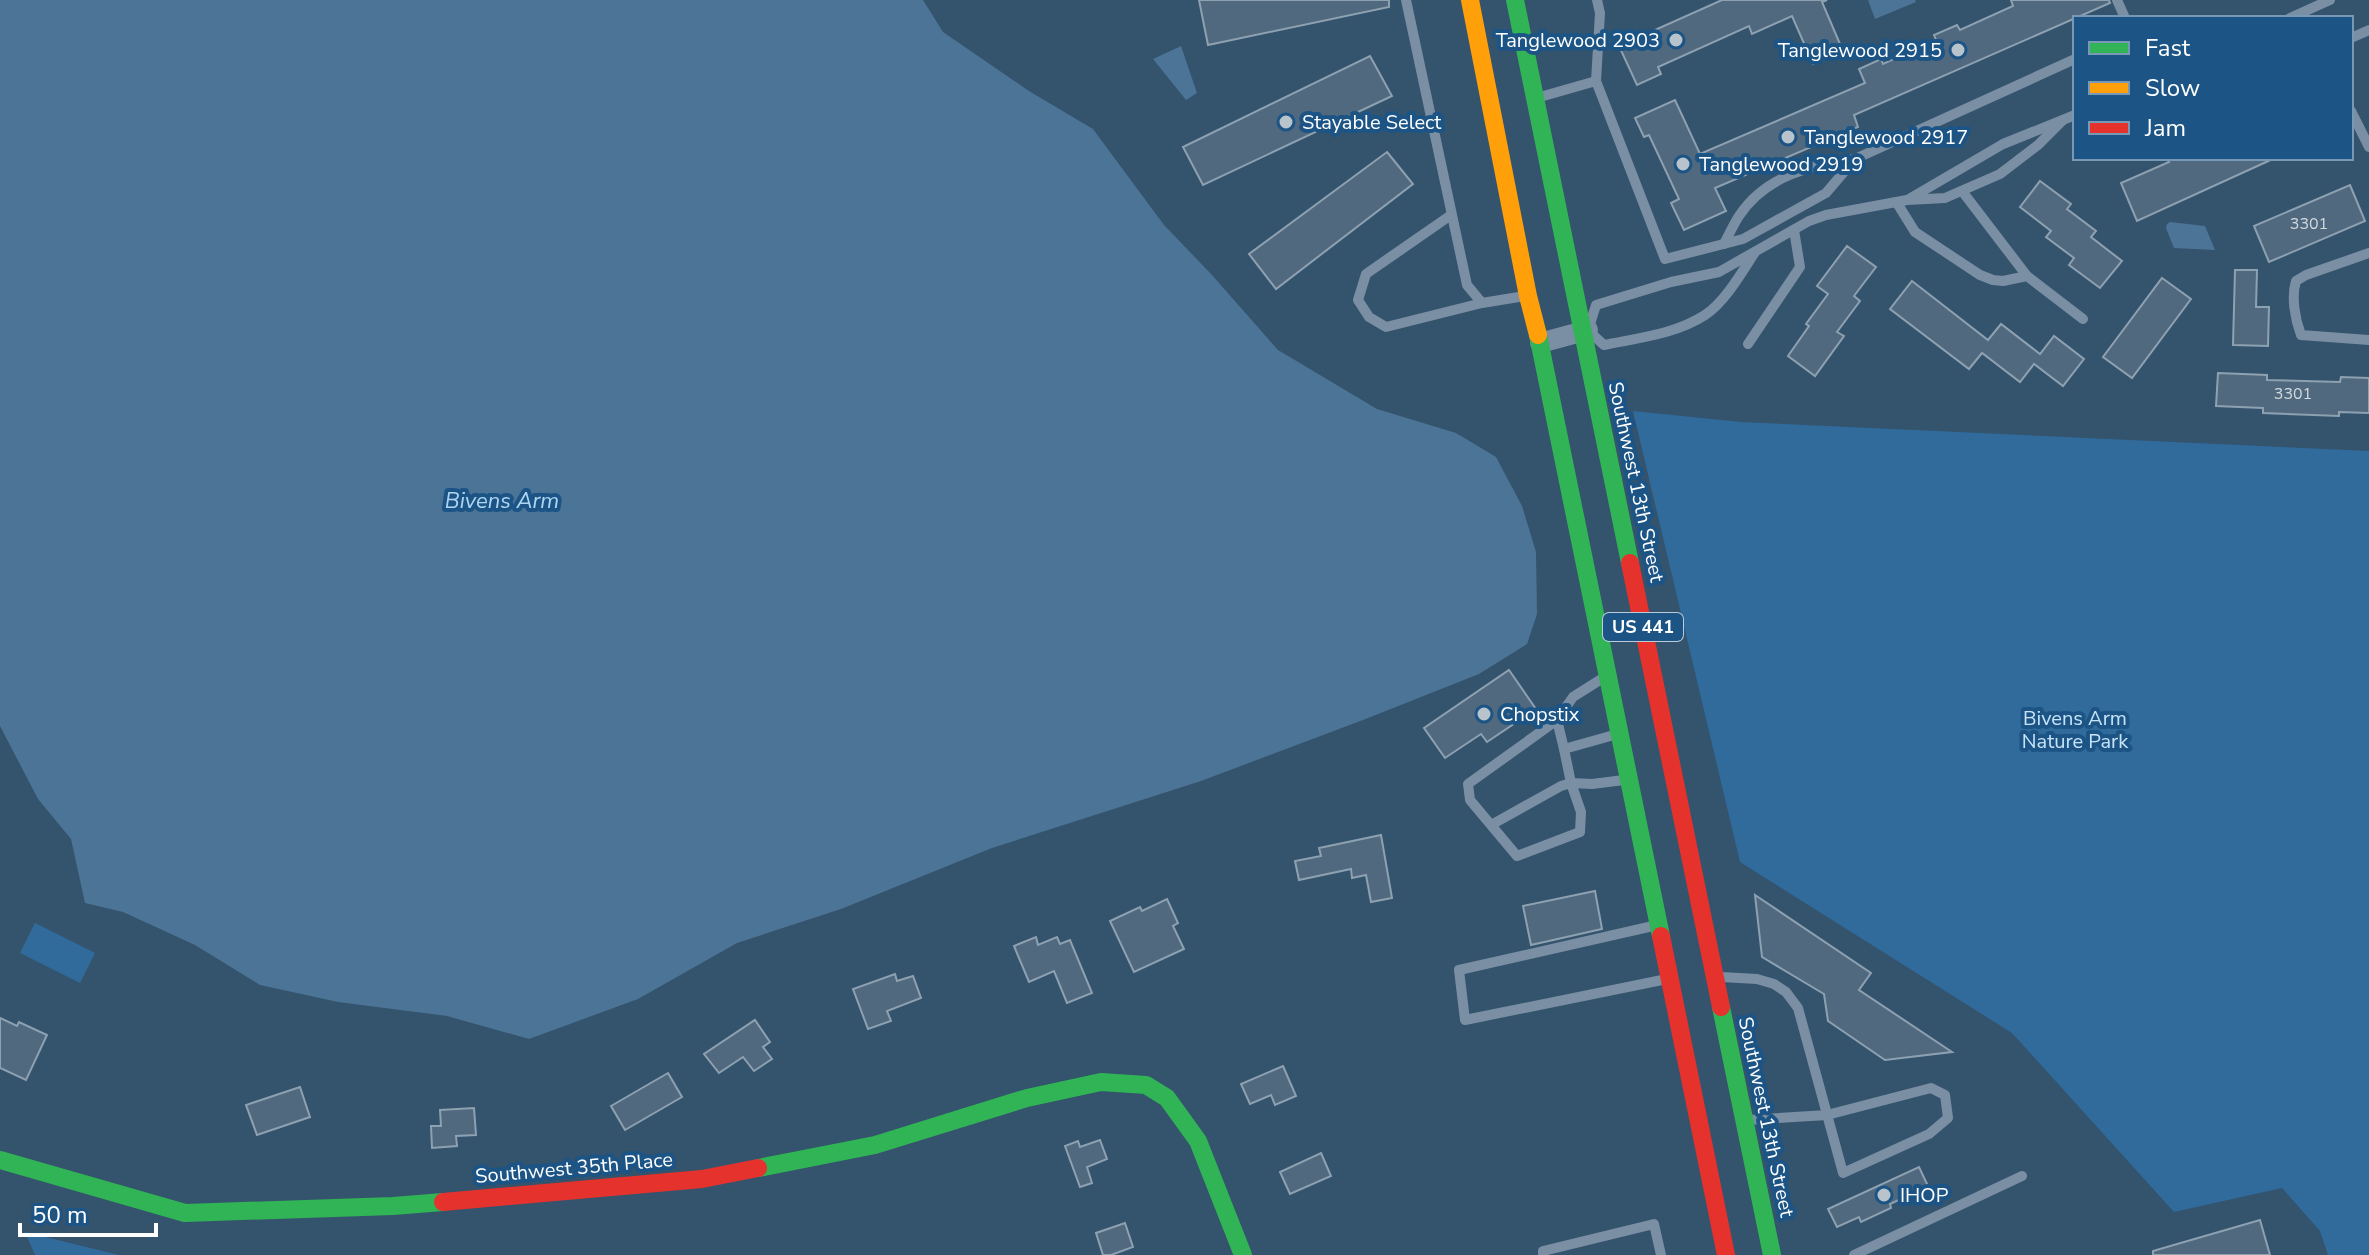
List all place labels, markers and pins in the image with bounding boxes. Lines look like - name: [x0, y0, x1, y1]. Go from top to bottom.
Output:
- place label: Tanglewood 2903: [1496, 27, 1660, 54]
- marker: Tanglewood 2903: [1667, 31, 1685, 49]
- place label: Tanglewood 2915: [1778, 37, 1942, 64]
- marker: Tanglewood 2915: [1949, 41, 1967, 59]
- place label: Stayable Select: [1302, 109, 1442, 136]
- marker: Stayable Select: [1277, 113, 1295, 131]
- place label: Tanglewood 2917: [1804, 124, 1968, 151]
- marker: Tanglewood 2917: [1779, 128, 1797, 146]
- place label: Tanglewood 2919: [1699, 151, 1863, 178]
- marker: Tanglewood 2919: [1674, 155, 1692, 173]
- place label: Chopstix: [1500, 701, 1580, 728]
- marker: Chopstix: [1475, 705, 1493, 723]
- place label: IHOP: [1900, 1182, 1949, 1209]
- marker: IHOP: [1875, 1186, 1893, 1204]

